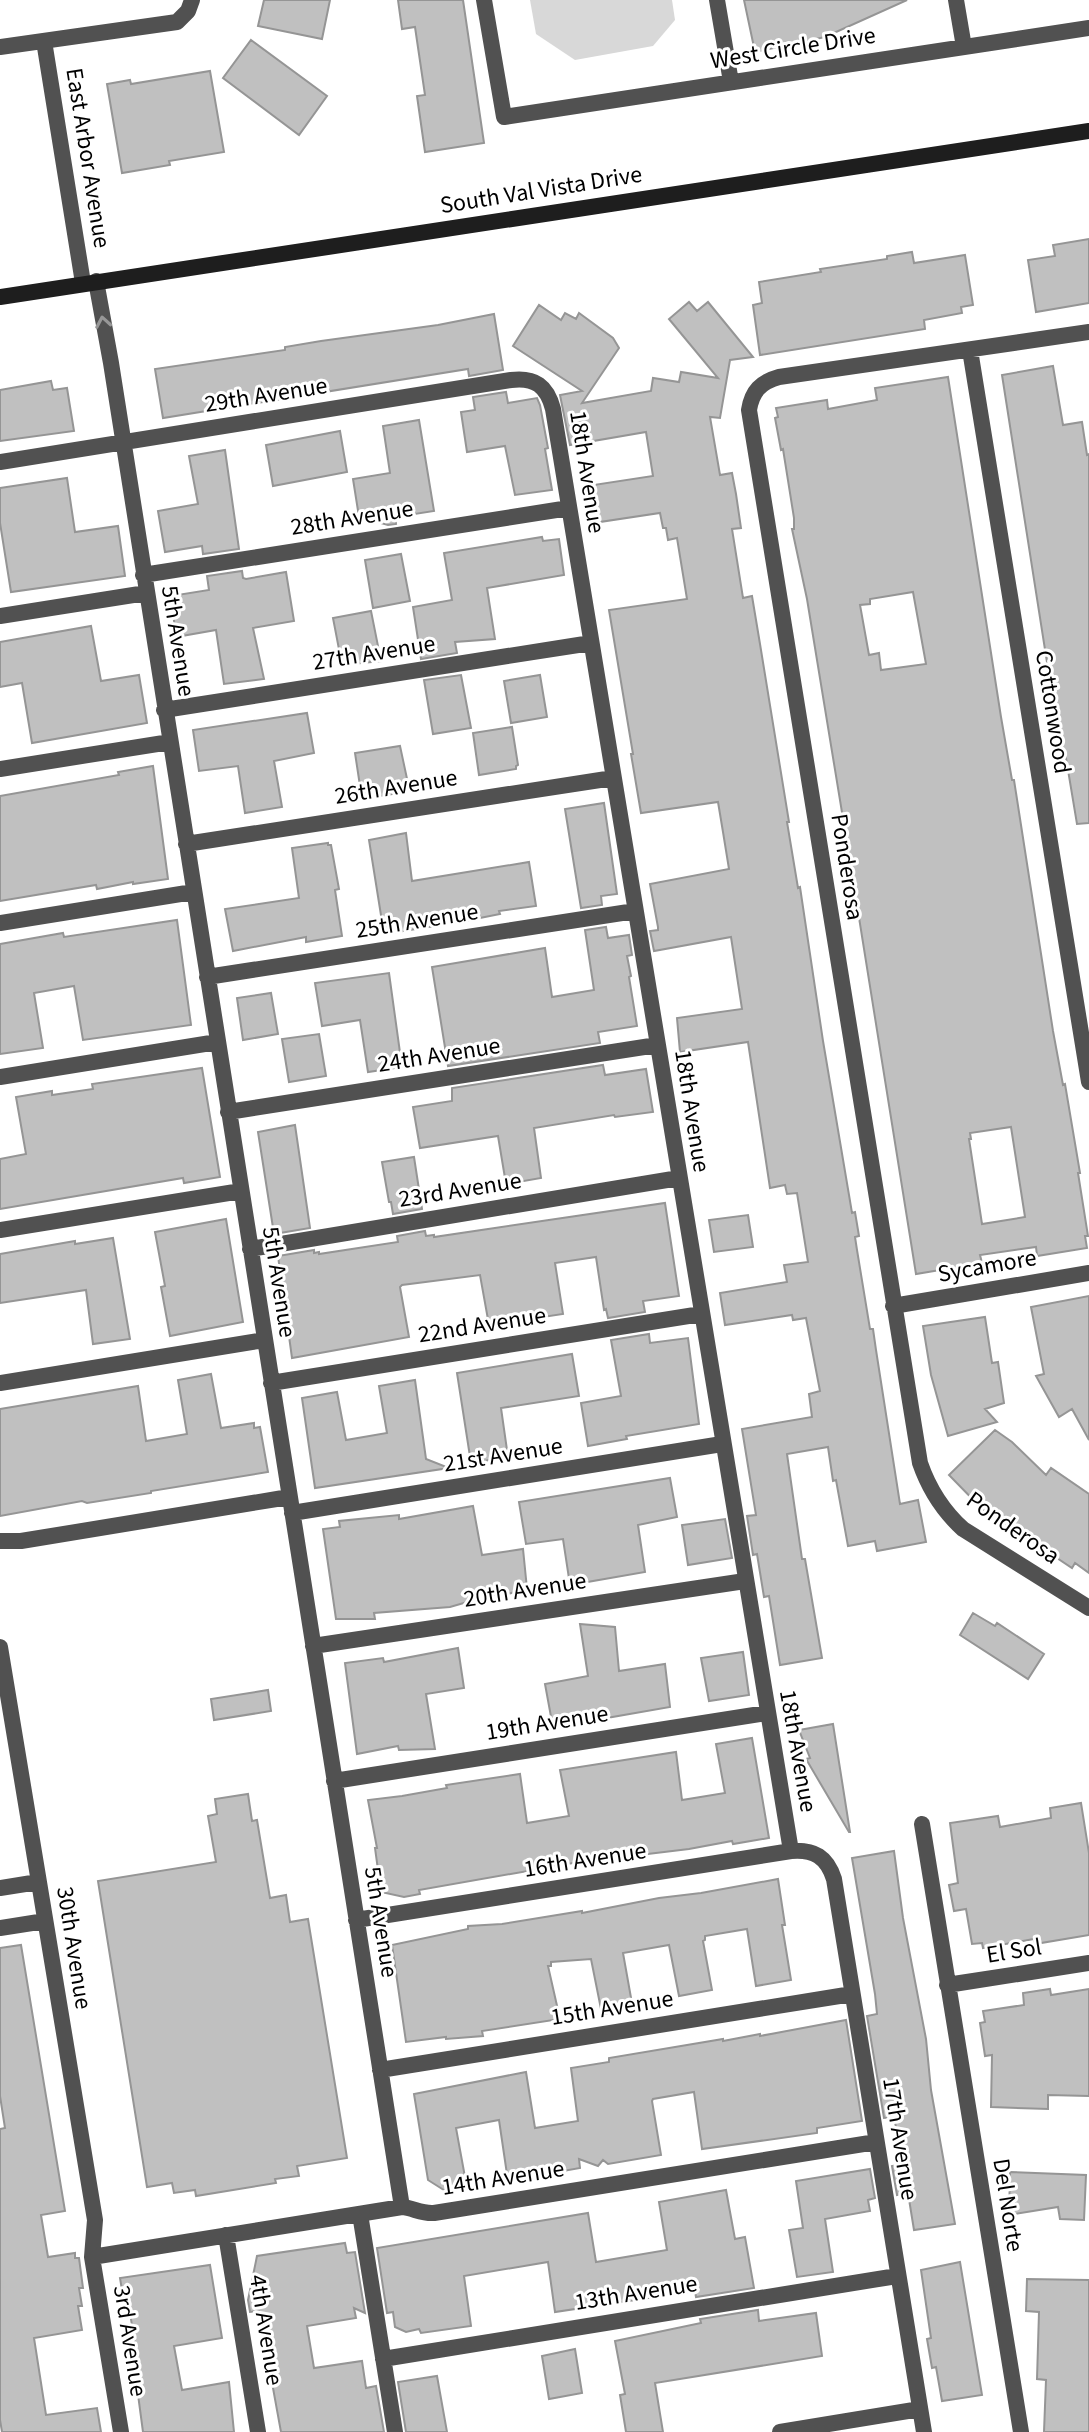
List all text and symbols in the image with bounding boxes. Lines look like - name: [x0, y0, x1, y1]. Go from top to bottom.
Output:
- street label: West Circle Drive: [708, 18, 878, 78]
- street label: East Arbor Avenue: [56, 65, 120, 251]
- street label: South Val Vista Drive: [437, 157, 645, 223]
- one-way arrow: [96, 315, 113, 329]
- street label: 29th Avenue: [202, 368, 330, 422]
- street label: 18th Avenue: [560, 408, 614, 536]
- street label: 28th Avenue: [288, 491, 416, 545]
- street label: 5th Avenue: [152, 583, 204, 699]
- street label: 27th Avenue: [310, 626, 438, 680]
- street label: Cottonwood: [1026, 648, 1080, 776]
- street label: 26th Avenue: [332, 760, 460, 814]
- street label: Ponderosa: [821, 811, 873, 923]
- street label: 25th Avenue: [353, 894, 481, 948]
- street label: 24th Avenue: [375, 1028, 503, 1082]
- street label: 18th Avenue: [665, 1047, 719, 1175]
- street label: 23rd Avenue: [396, 1163, 524, 1217]
- street label: 5th Avenue: [253, 1224, 305, 1340]
- street label: Sycamore: [935, 1240, 1039, 1292]
- street label: 22nd Avenue: [416, 1298, 548, 1352]
- street label: 21st Avenue: [441, 1428, 565, 1482]
- street label: Ponderosa: [959, 1483, 1067, 1573]
- street label: 20th Avenue: [461, 1563, 589, 1617]
- street label: 18th Avenue: [770, 1687, 826, 1815]
- street label: 19th Avenue: [483, 1696, 611, 1750]
- street label: 16th Avenue: [521, 1833, 649, 1887]
- street label: 5th Avenue: [355, 1864, 407, 1980]
- street label: 30th Avenue: [47, 1884, 101, 2012]
- street label: El Sol: [984, 1929, 1044, 1973]
- street label: 15th Avenue: [548, 1981, 676, 2035]
- street label: 17th Avenue: [873, 2075, 927, 2203]
- street label: 14th Avenue: [439, 2151, 567, 2205]
- street label: Del Norte: [983, 2156, 1033, 2254]
- street label: 13th Avenue: [572, 2266, 700, 2320]
- street label: 4th Avenue: [240, 2272, 292, 2388]
- street label: 3rd Avenue: [104, 2283, 156, 2399]

